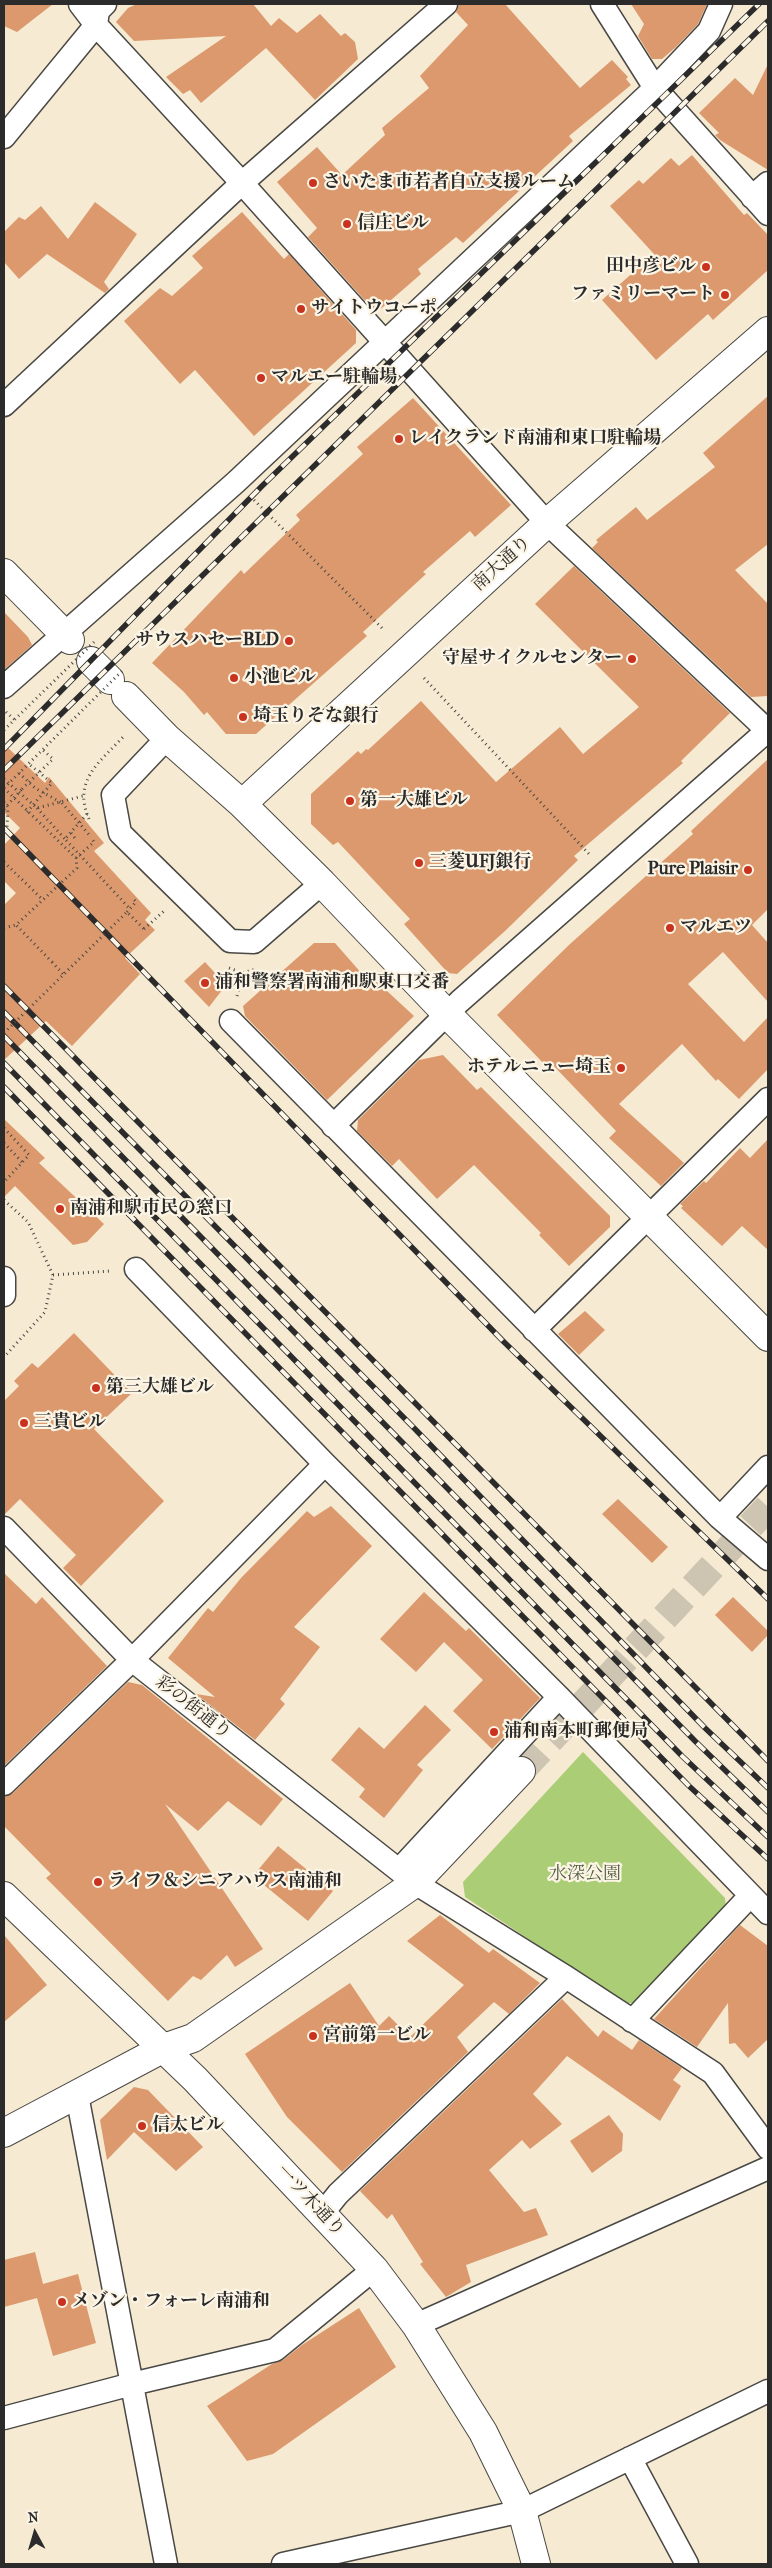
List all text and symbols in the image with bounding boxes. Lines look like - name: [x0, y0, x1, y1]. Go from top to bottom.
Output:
- place label: さいたま市若者自立支援ルーム: [323, 172, 575, 194]
- marker: さいたま市若者自立支援ルーム: [307, 177, 319, 189]
- place label: 信庄ビル: [357, 213, 429, 235]
- marker: 信庄ビル: [341, 218, 353, 230]
- place label: 田中彦ビル: [606, 256, 696, 278]
- marker: 田中彦ビル: [700, 261, 712, 273]
- place label: ファミリーマート: [571, 284, 715, 306]
- marker: ファミリーマート: [719, 289, 731, 301]
- place label: サイトウコーポ: [311, 298, 437, 320]
- marker: サイトウコーポ: [295, 303, 307, 315]
- place label: マルエー駐輪場: [271, 367, 397, 389]
- marker: マルエー駐輪場: [255, 372, 267, 384]
- place label: レイクランド南浦和東口駐輪場: [409, 428, 661, 450]
- marker: レイクランド南浦和東口駐輪場: [393, 433, 405, 445]
- street label: 南大通り: [468, 532, 536, 596]
- place label: サウスハセーBLD: [136, 630, 279, 652]
- marker: サウスハセーBLD: [283, 635, 295, 647]
- place label: 守屋サイクルセンター: [442, 648, 622, 670]
- marker: 守屋サイクルセンター: [626, 653, 638, 665]
- place label: 小池ビル: [244, 667, 316, 689]
- marker: 小池ビル: [228, 672, 240, 684]
- place label: 埼玉りそな銀行: [253, 706, 379, 728]
- marker: 埼玉りそな銀行: [237, 711, 249, 723]
- place label: 第一大雄ビル: [360, 790, 468, 812]
- marker: 第一大雄ビル: [344, 795, 356, 807]
- place label: 三菱UFJ銀行: [429, 852, 531, 874]
- marker: 三菱UFJ銀行: [413, 857, 425, 869]
- place label: Pure Plaisir: [648, 859, 738, 881]
- marker: Pure Plaisir: [742, 864, 754, 876]
- place label: マルエツ: [680, 917, 752, 939]
- marker: マルエツ: [664, 922, 676, 934]
- place label: 浦和警察署南浦和駅東口交番: [215, 972, 449, 994]
- marker: 浦和警察署南浦和駅東口交番: [199, 977, 211, 989]
- place label: ホテルニュー埼玉: [467, 1057, 611, 1079]
- marker: ホテルニュー埼玉: [615, 1062, 627, 1074]
- place label: 南浦和駅市民の窓口: [70, 1198, 232, 1220]
- marker: 南浦和駅市民の窓口: [54, 1203, 66, 1215]
- place label: 第三大雄ビル: [106, 1377, 214, 1399]
- marker: 第三大雄ビル: [90, 1382, 102, 1394]
- place label: 三貴ビル: [34, 1412, 106, 1434]
- marker: 三貴ビル: [18, 1417, 30, 1429]
- street label: 彩の街通り: [151, 1672, 235, 1744]
- place label: 浦和南本町郵便局: [504, 1721, 648, 1743]
- marker: 浦和南本町郵便局: [488, 1726, 500, 1738]
- park label: 水深公園: [549, 1864, 621, 1886]
- place label: ライフ＆シニアハウス南浦和: [108, 1871, 342, 1893]
- marker: ライフ＆シニアハウス南浦和: [92, 1876, 104, 1888]
- place label: 宮前第一ビル: [323, 2025, 431, 2047]
- marker: 宮前第一ビル: [307, 2030, 319, 2042]
- place label: 信太ビル: [152, 2115, 224, 2137]
- marker: 信太ビル: [136, 2120, 148, 2132]
- street label: 一ツ木通り: [271, 2161, 349, 2241]
- place label: メゾン・フォーレ南浦和: [72, 2291, 270, 2313]
- marker: メゾン・フォーレ南浦和: [56, 2296, 68, 2308]
- north arrow: [10, 2508, 60, 2558]
- text: N: [27, 2509, 40, 2527]

